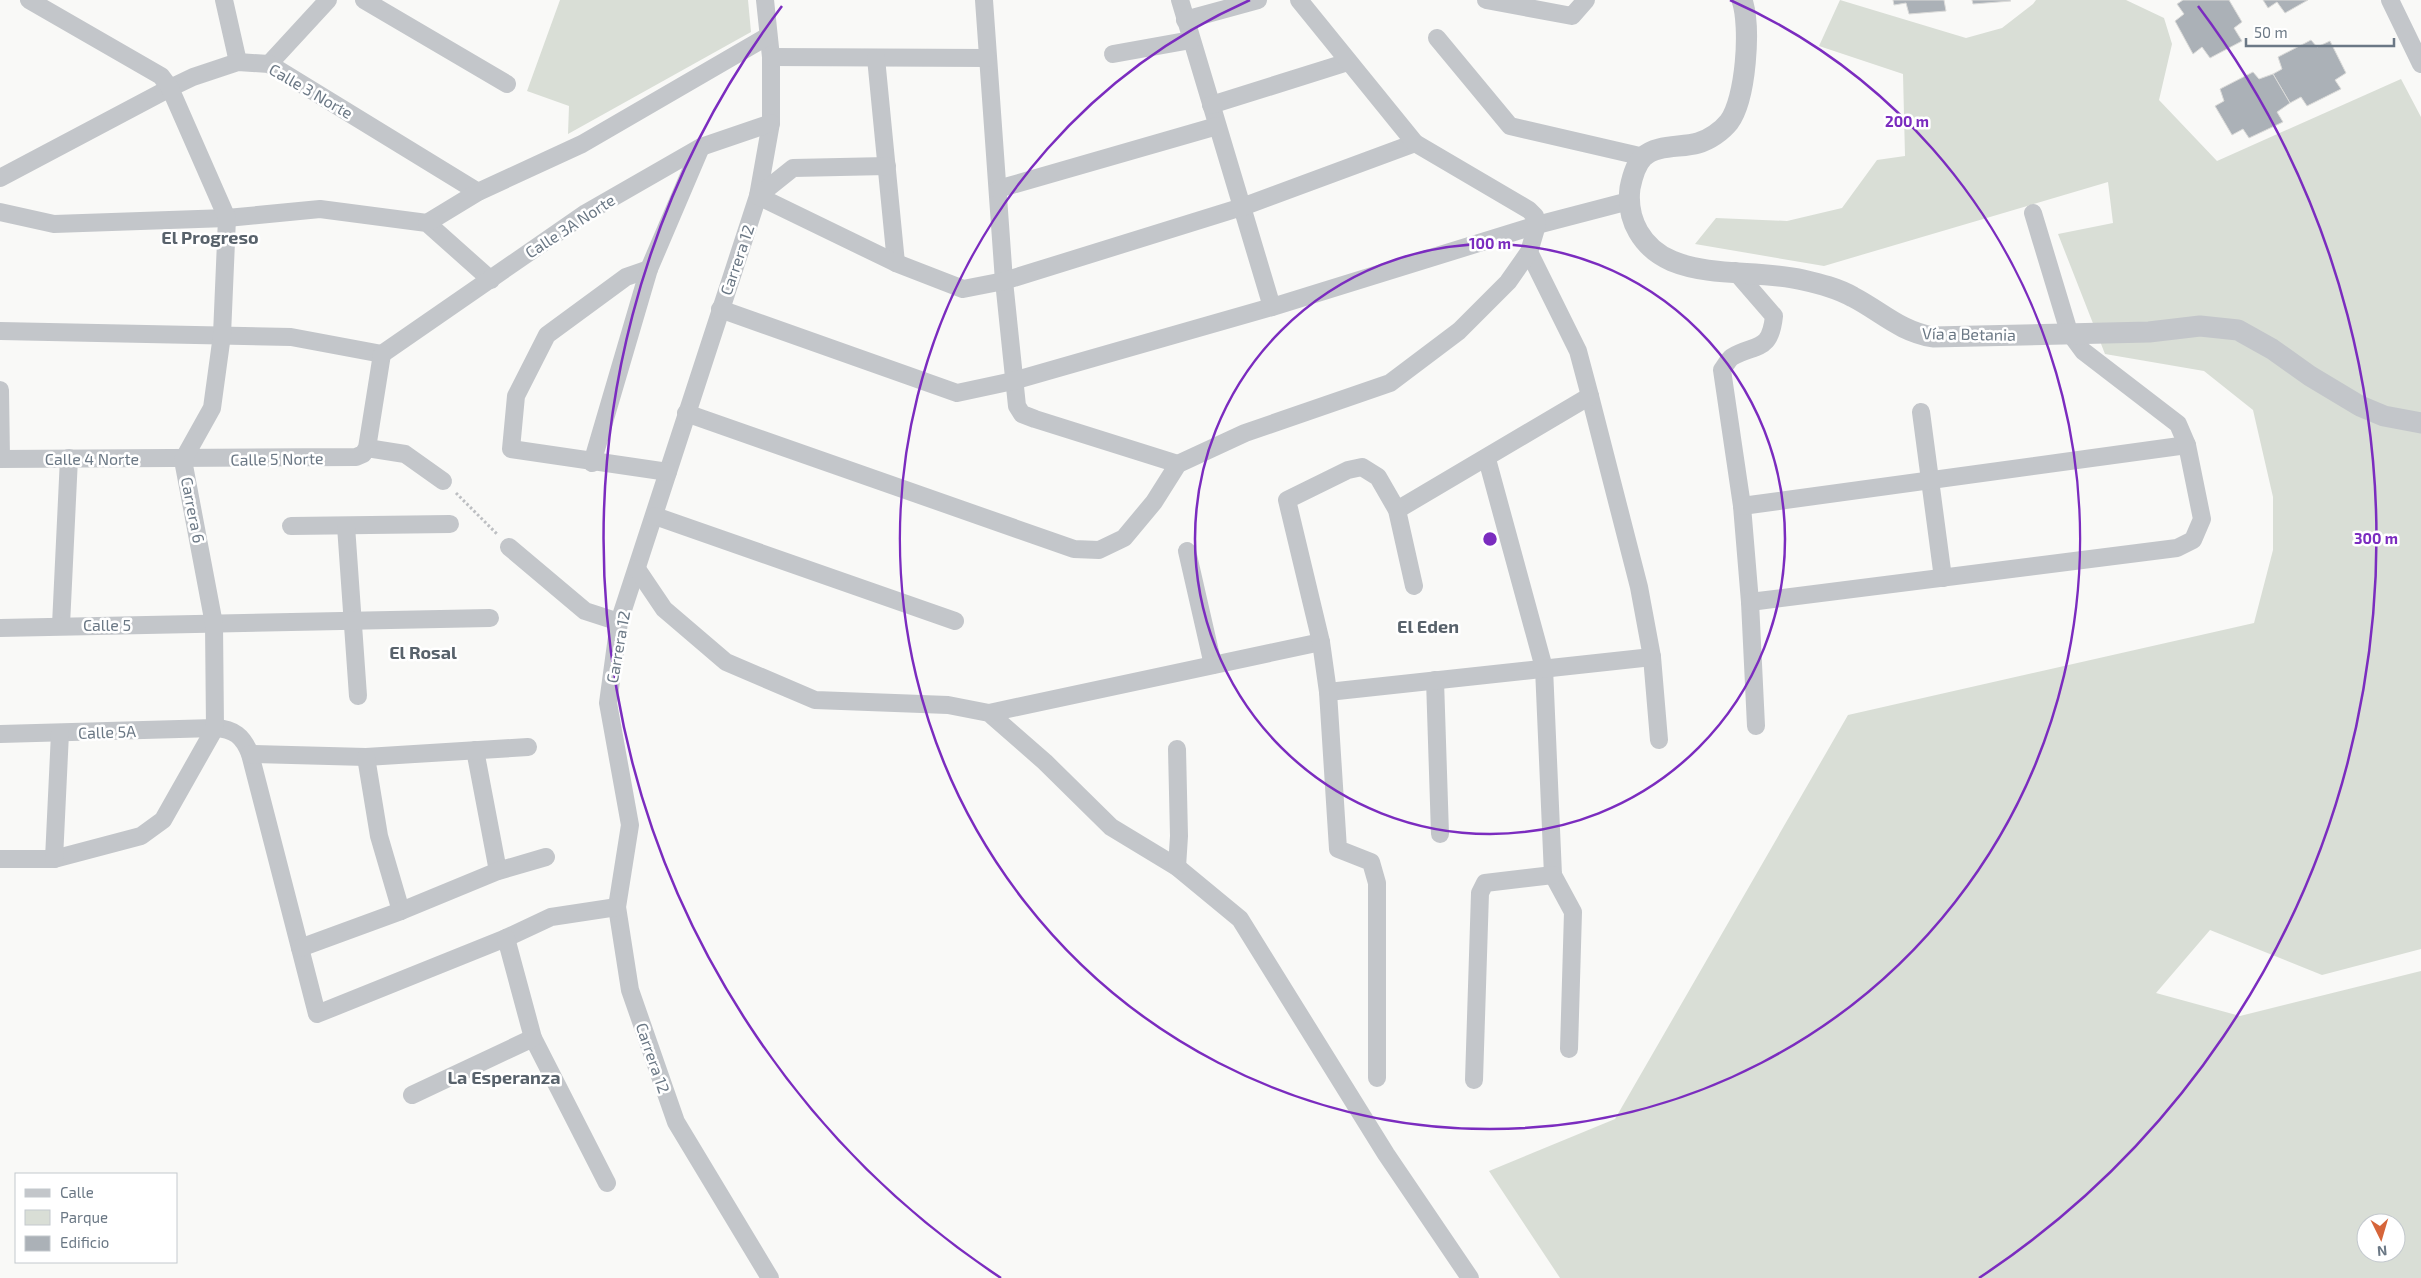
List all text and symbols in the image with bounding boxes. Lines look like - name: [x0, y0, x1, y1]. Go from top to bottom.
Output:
- scale bar: [2246, 15, 2394, 47]
- text: 50 m: [2254, 23, 2288, 41]
- street label: Calle 3 Norte: [266, 59, 356, 122]
- text: 200 m: [1885, 112, 1929, 130]
- street label: Calle 3A Norte: [521, 190, 618, 262]
- street label: Carrera 12: [716, 222, 757, 298]
- district label: El Progreso: [161, 226, 259, 248]
- text: 100 m: [1469, 234, 1511, 252]
- street label: Vía a Betania: [1922, 323, 2016, 344]
- street label: Calle 5 Norte: [230, 448, 324, 469]
- street label: Calle 4 Norte: [45, 449, 139, 468]
- street label: Carrera 6: [178, 475, 209, 545]
- text: 300 m: [2354, 529, 2398, 547]
- centre of rings: [1481, 530, 1499, 548]
- street label: Carrera 12: [602, 609, 633, 685]
- street label: Calle 5: [83, 615, 131, 634]
- district label: El Eden: [1397, 615, 1459, 637]
- district label: El Rosal: [389, 641, 457, 663]
- street label: Calle 5A: [78, 721, 136, 742]
- street label: Carrera 12: [633, 1020, 674, 1096]
- district label: La Esperanza: [447, 1066, 561, 1088]
- legend: [15, 1173, 178, 1263]
- text: Calle: [60, 1183, 94, 1201]
- text: Parque: [60, 1208, 108, 1226]
- north arrow: [2356, 1213, 2406, 1263]
- text: Edificio: [60, 1233, 109, 1251]
- text: N: [2376, 1243, 2388, 1260]

